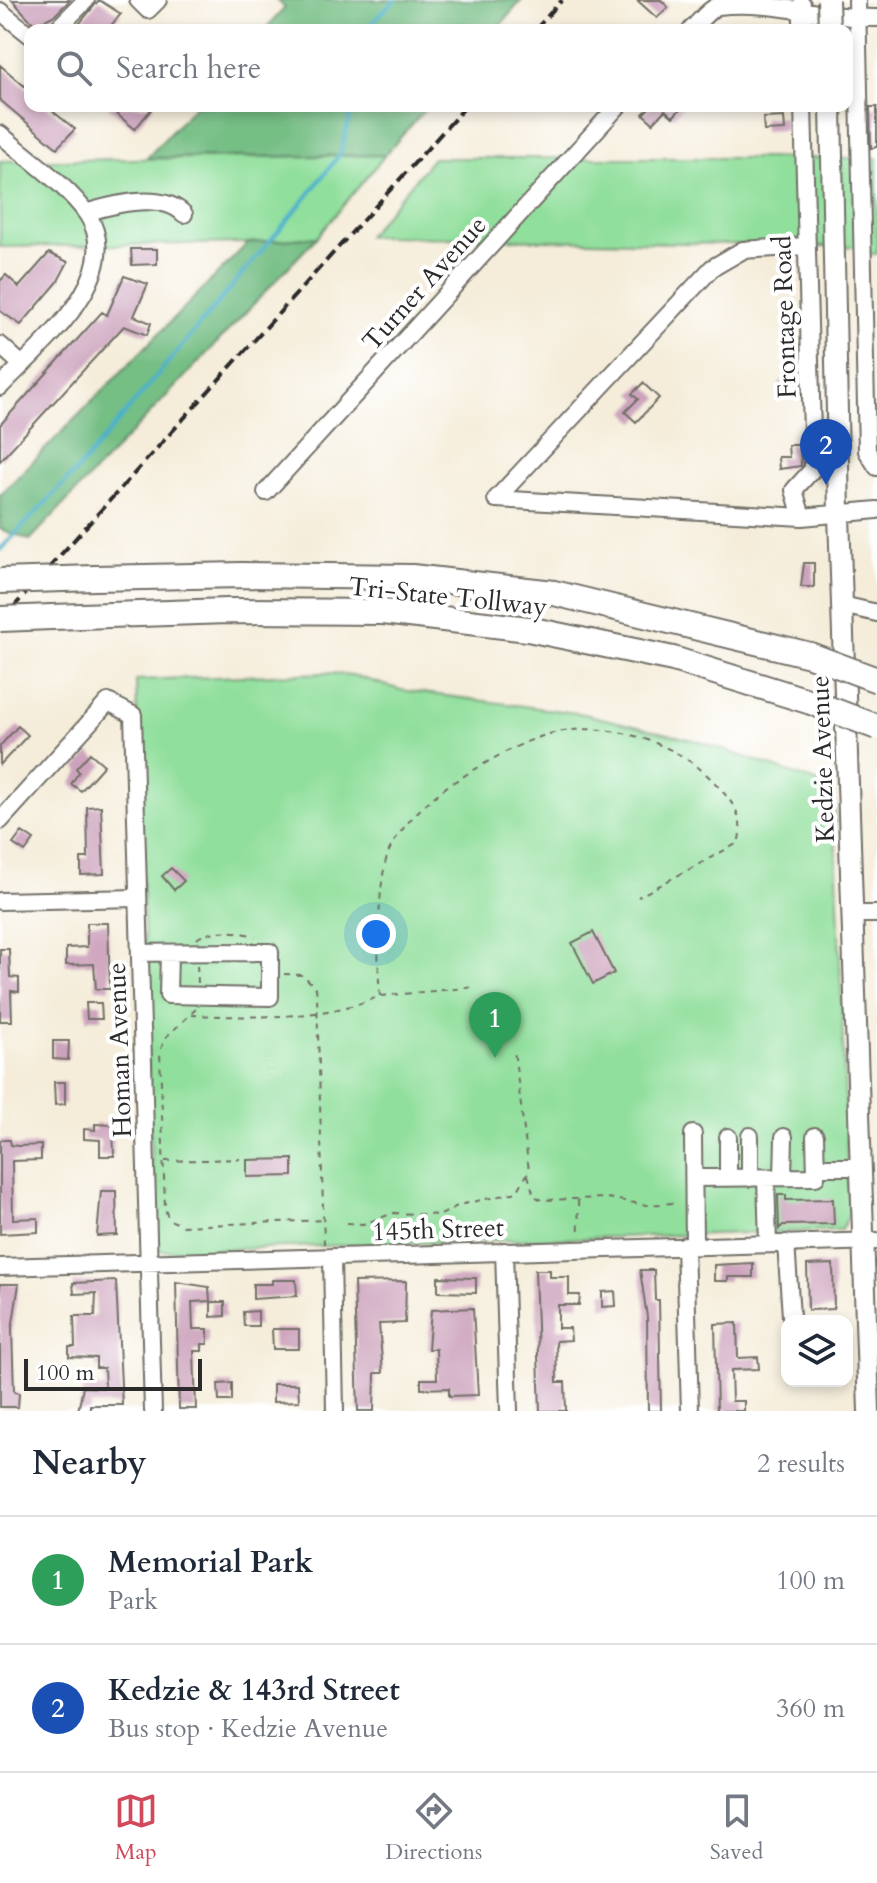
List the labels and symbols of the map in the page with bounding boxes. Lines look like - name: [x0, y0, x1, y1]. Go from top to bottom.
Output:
- street label: Turner Avenue: [354, 208, 494, 358]
- street label: Frontage Road: [764, 235, 805, 399]
- pin: 2: [800, 419, 852, 485]
- street label: Tri-State Tollway: [347, 569, 549, 624]
- street label: Kedzie Avenue: [802, 675, 843, 843]
- your location: [356, 914, 396, 954]
- street label: Homan Avenue: [99, 962, 140, 1138]
- pin: 1: [469, 992, 521, 1058]
- street label: 145th Street: [371, 1210, 505, 1249]
- scale bar: [24, 1355, 202, 1391]

